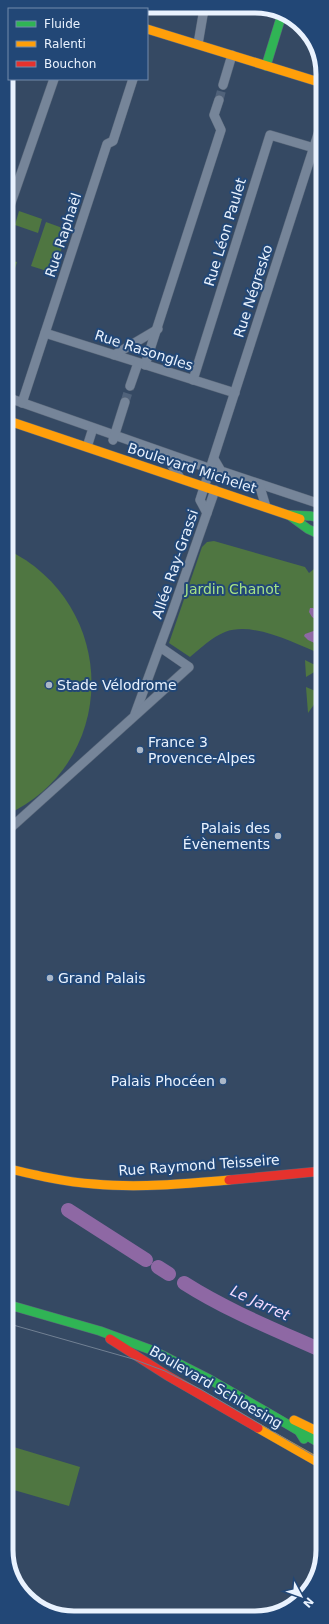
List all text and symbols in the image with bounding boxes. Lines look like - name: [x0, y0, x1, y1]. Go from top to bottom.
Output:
- legend: [8, 8, 148, 80]
- text: Fluide: [44, 17, 80, 31]
- text: Ralenti: [44, 37, 86, 51]
- text: Bouchon: [44, 57, 96, 71]
- street label: Rue Léon Paulet: [201, 175, 249, 288]
- street label: Rue Raphaël: [42, 191, 84, 279]
- street label: Rue Négresko: [230, 243, 276, 339]
- street label: Rue Rasongles: [93, 327, 195, 373]
- street label: Boulevard Michelet: [126, 440, 259, 497]
- street label: Allée Ray-Grassi: [149, 507, 201, 621]
- park label: Jardin Chanot: [184, 581, 280, 597]
- place label: Stade Vélodrome: [57, 677, 177, 693]
- marker: Stade Vélodrome: [44, 680, 54, 690]
- place label: France 3 Provence-Alpes: [148, 734, 255, 766]
- marker: France 3 Provence-Alpes: [135, 745, 145, 755]
- place label: Palais des Évènements: [183, 820, 270, 852]
- marker: Palais des Évènements: [273, 831, 283, 841]
- place label: Grand Palais: [58, 970, 145, 986]
- marker: Grand Palais: [45, 973, 55, 983]
- place label: Palais Phocéen: [111, 1073, 215, 1089]
- marker: Palais Phocéen: [218, 1076, 228, 1086]
- street label: Rue Raymond Teisseire: [118, 1151, 280, 1179]
- water label: Le Jarret: [227, 1281, 294, 1325]
- street label: Boulevard Schloesing: [147, 1342, 285, 1432]
- north arrow: [281, 1576, 321, 1616]
- text: N: [300, 1594, 316, 1610]

